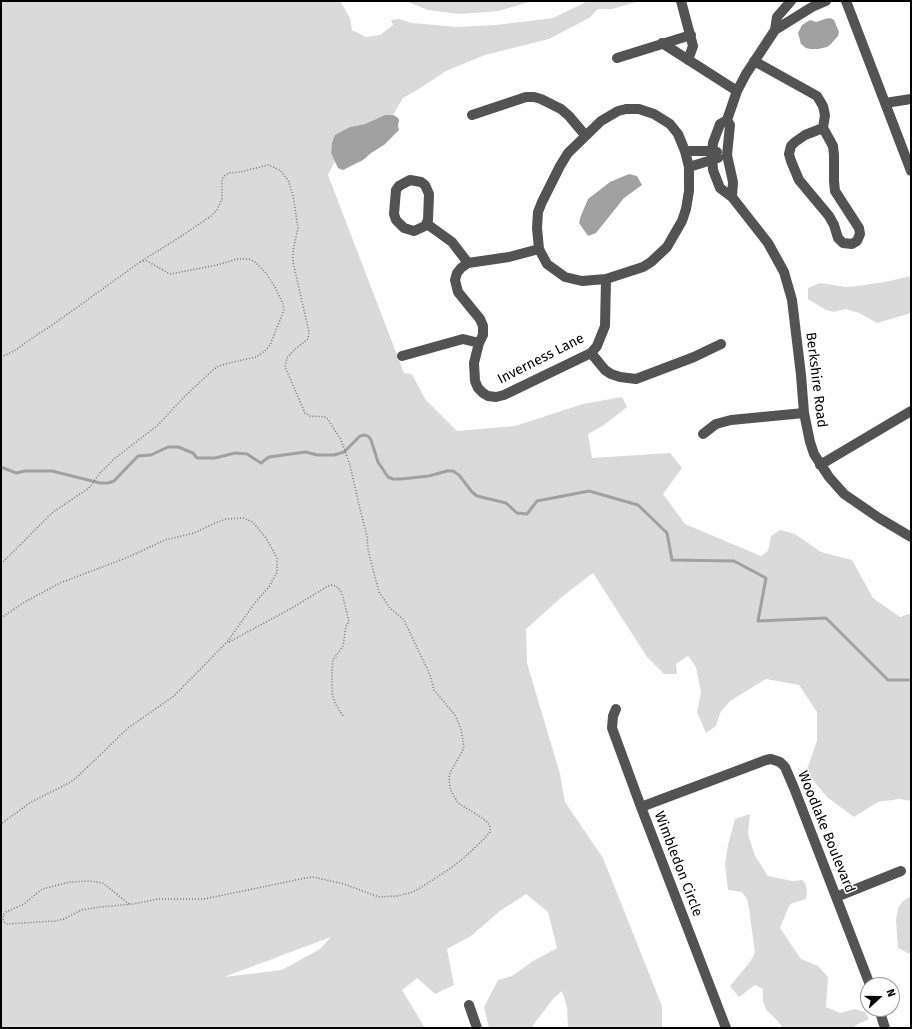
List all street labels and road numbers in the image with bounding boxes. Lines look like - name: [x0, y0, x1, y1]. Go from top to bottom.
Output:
- street label: Inverness Lane: [495, 330, 587, 388]
- street label: Berkshire Road: [802, 331, 830, 429]
- street label: Woodlake Boulevard: [794, 768, 858, 896]
- street label: Wimbledon Circle: [650, 809, 706, 919]

